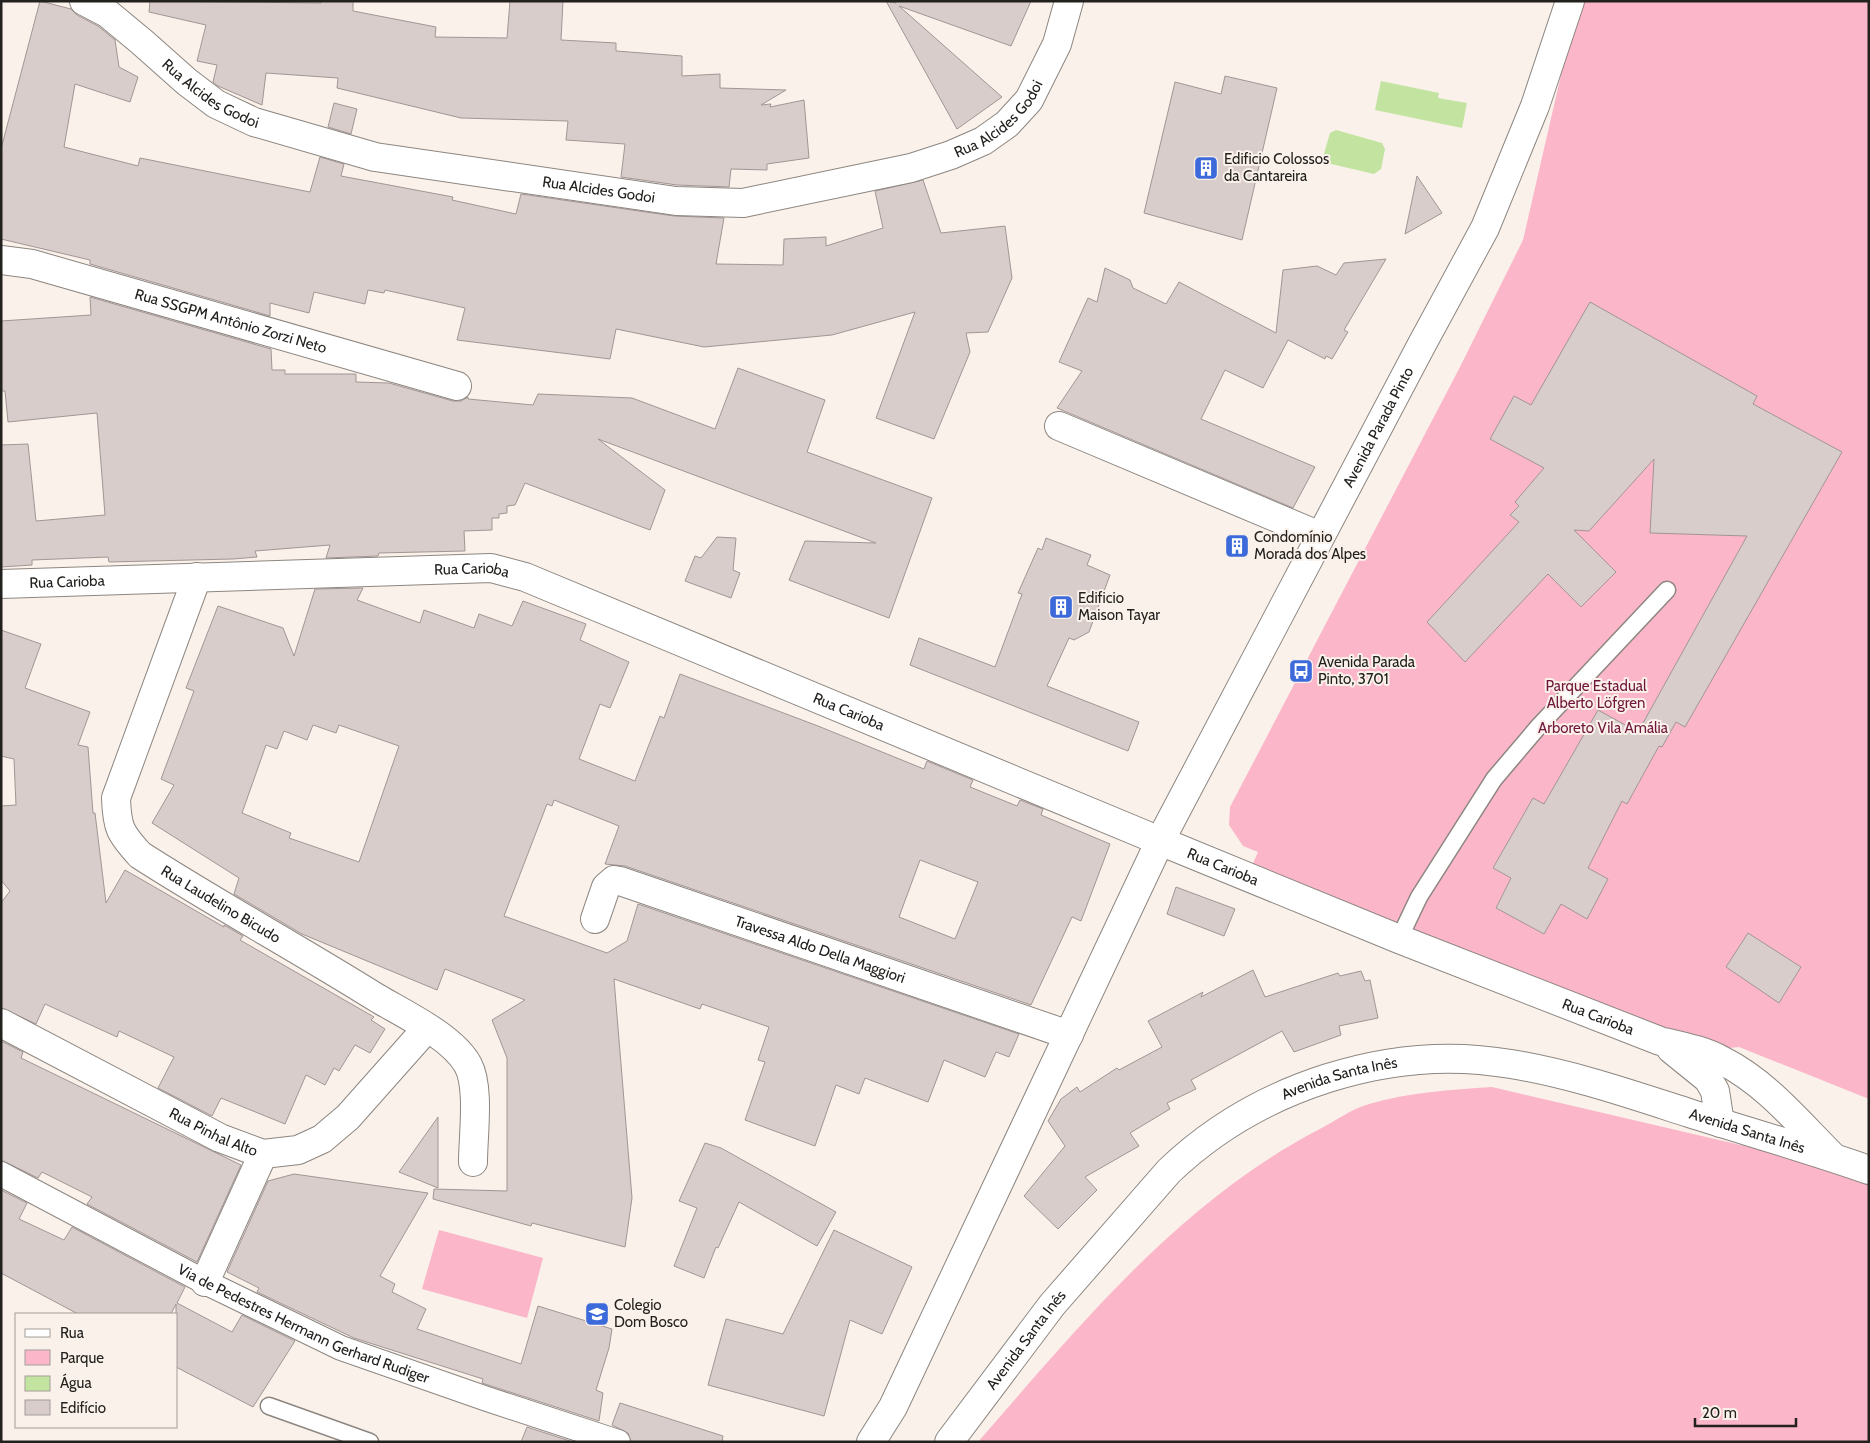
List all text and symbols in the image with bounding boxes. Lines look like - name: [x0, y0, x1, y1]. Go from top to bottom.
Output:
- street label: Rua Alcides Godoi: [158, 55, 261, 132]
- street label: Rua Alcides Godoi: [951, 77, 1046, 162]
- place label: Edificio Colossos da Cantareira: [1224, 150, 1329, 185]
- building icon: Edificio Colossos da Cantareira: [1193, 155, 1219, 181]
- street label: Rua Alcides Godoi: [541, 173, 656, 207]
- street label: Rua SSGPM Antônio Zorzi Neto: [133, 285, 329, 357]
- street label: Avenida Parada Pinto: [1339, 364, 1417, 490]
- place label: Condomínio Morada dos Alpes: [1254, 528, 1366, 563]
- building icon: Condomínio Morada dos Alpes: [1224, 533, 1250, 559]
- street label: Rua Carioba: [434, 559, 512, 582]
- street label: Rua Carioba: [29, 572, 106, 592]
- place label: Edificio Maison Tayar: [1078, 589, 1160, 624]
- building icon: Edificio Maison Tayar: [1048, 594, 1074, 620]
- place label: Avenida Parada Pinto, 3701: [1318, 653, 1416, 688]
- bus stop icon: Avenida Parada Pinto, 3701: [1288, 658, 1314, 684]
- park label: Parque Estadual Alberto Löfgren: [1545, 677, 1647, 712]
- street label: Rua Carioba: [810, 689, 888, 735]
- park label: Arboreto Vila Amália: [1538, 719, 1669, 737]
- street label: Rua Carioba: [1185, 844, 1262, 890]
- street label: Rua Laudelino Bicudo: [158, 862, 284, 947]
- street label: Travessa Aldo Della Maggiori: [732, 912, 908, 987]
- street label: Rua Carioba: [1560, 995, 1637, 1039]
- street label: Avenida Santa Inês: [1279, 1053, 1398, 1104]
- street label: Rua Pinhal Alto: [166, 1104, 260, 1160]
- street label: Avenida Santa Inês: [1687, 1105, 1807, 1157]
- street label: Via de Pedestres Hermann Gerhard Rudiger: [175, 1260, 432, 1387]
- street label: Avenida Santa Inês: [983, 1287, 1070, 1393]
- place label: Colegio Dom Bosco: [614, 1296, 688, 1331]
- school or university icon: Colegio Dom Bosco: [584, 1301, 610, 1327]
- legend: [15, 1313, 178, 1428]
- text: Rua: [60, 1324, 85, 1342]
- text: Parque: [60, 1349, 104, 1367]
- text: Água: [60, 1373, 92, 1392]
- scale bar: [1695, 1396, 1796, 1428]
- text: Edifício: [60, 1399, 106, 1417]
- text: 20 m: [1702, 1404, 1737, 1422]

